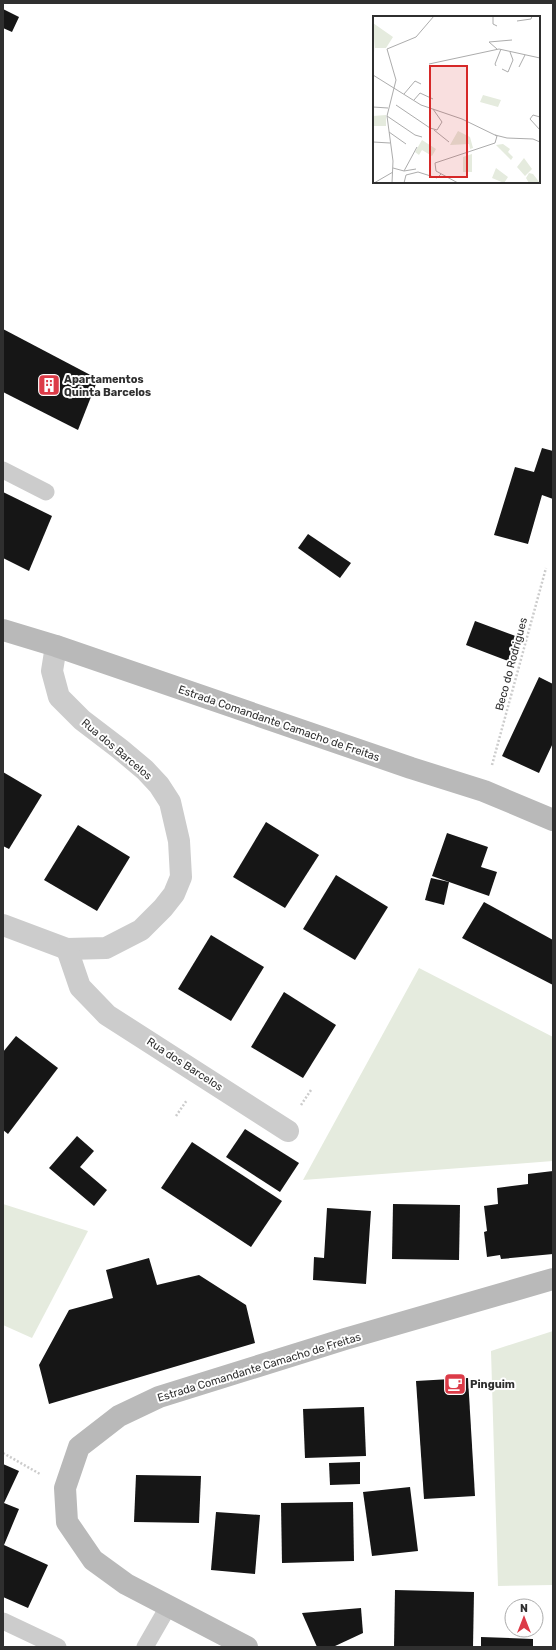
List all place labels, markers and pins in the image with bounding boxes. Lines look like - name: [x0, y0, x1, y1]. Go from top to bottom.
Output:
- building icon: Apartamentos Quinta Barcelos: [36, 372, 62, 398]
- place label: Apartamentos Quinta Barcelos: [64, 373, 151, 399]
- cafe icon: Pinguim: [442, 1371, 468, 1397]
- place label: Pinguim: [470, 1378, 515, 1391]

